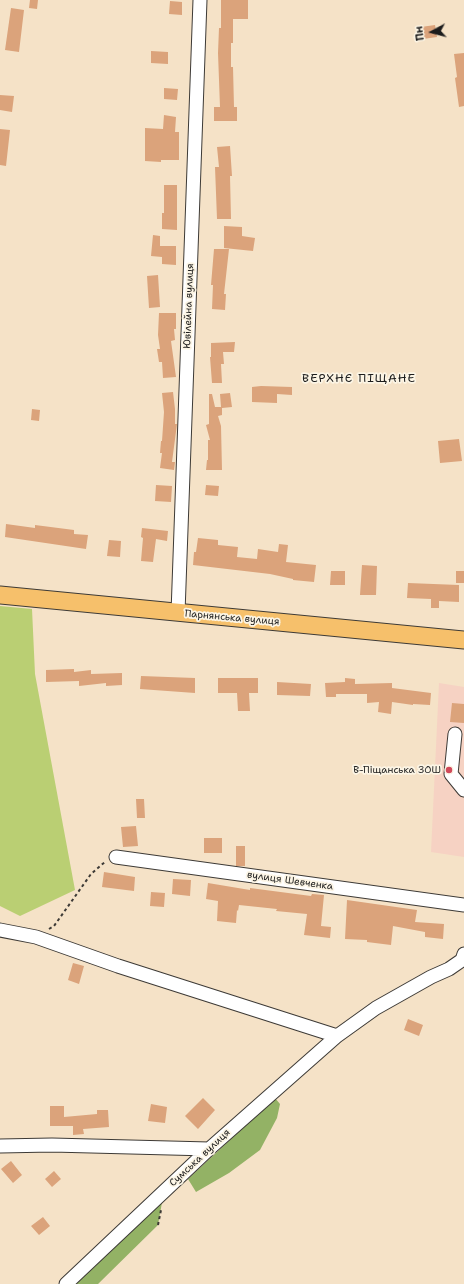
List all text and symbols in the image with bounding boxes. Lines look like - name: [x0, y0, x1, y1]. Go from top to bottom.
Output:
- north arrow: [412, 12, 452, 52]
- text: Пн: [411, 25, 428, 42]
- street label: Ювілейна вулиця: [182, 263, 196, 349]
- district label: ВЕРХНЄ ПІЩАНЕ: [302, 372, 416, 386]
- street label: Парнянська вулиця: [184, 608, 280, 628]
- place label: В-Піщанська ЗОШ: [353, 764, 441, 776]
- marker: В-Піщанська ЗОШ: [444, 765, 454, 775]
- street label: вулиця Шевченка: [246, 869, 334, 893]
- street label: Сумська вулиця: [167, 1127, 233, 1189]

